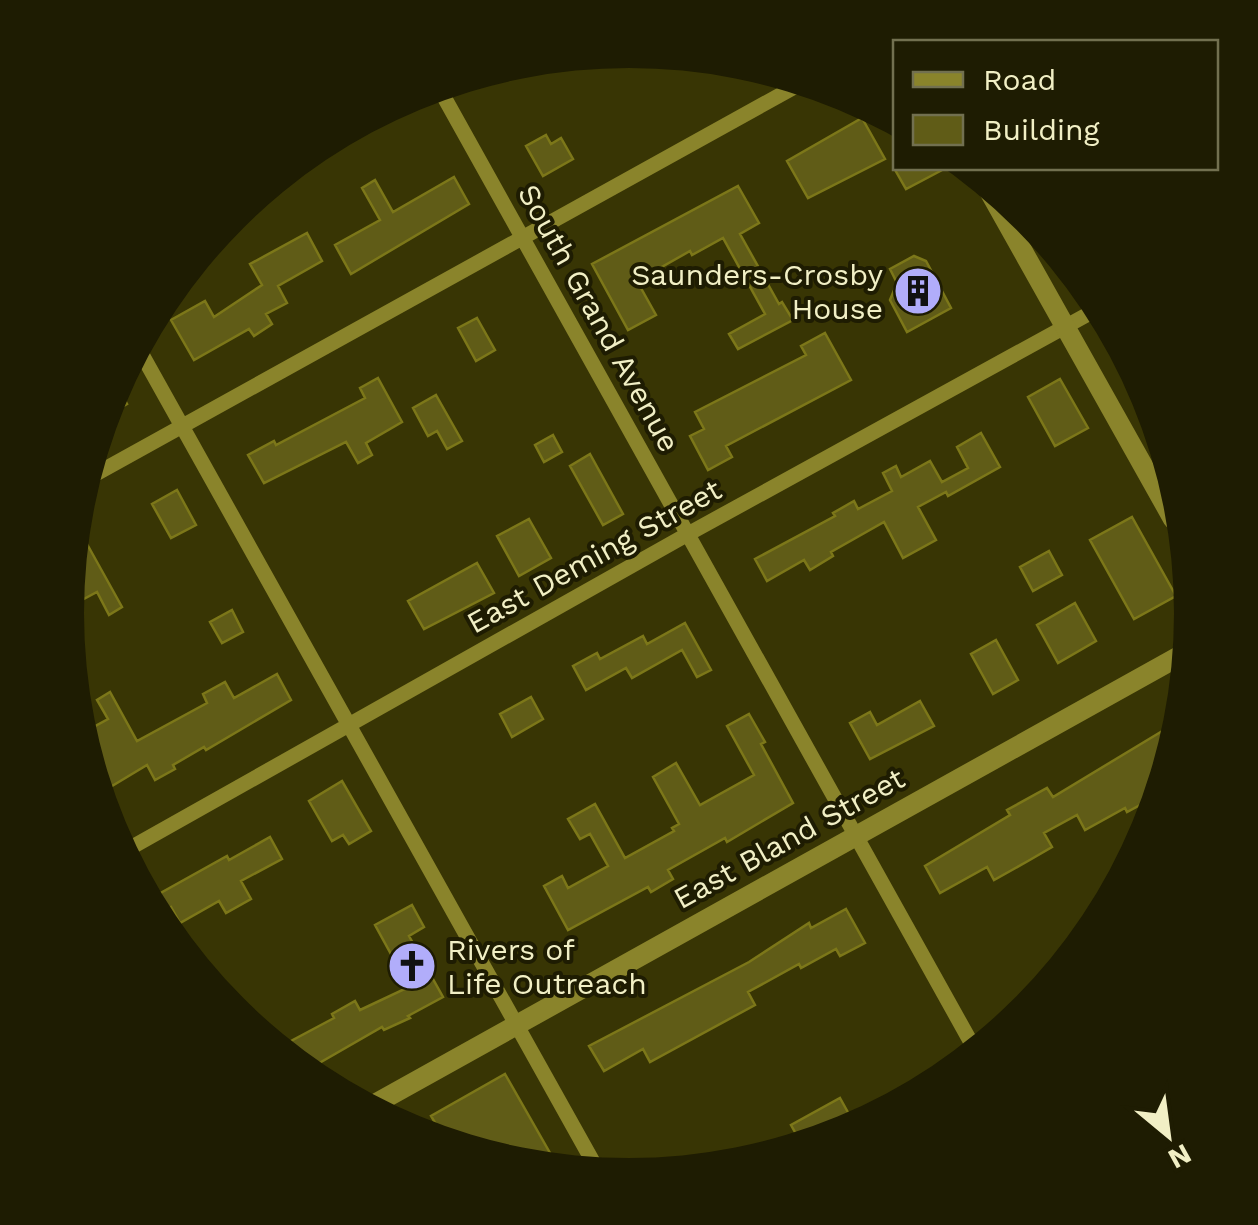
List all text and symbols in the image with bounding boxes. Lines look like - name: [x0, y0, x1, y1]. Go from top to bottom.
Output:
- legend: [893, 40, 1218, 170]
- text: Road: [983, 62, 1056, 97]
- text: Building: [983, 112, 1100, 147]
- street label: South Grand Avenue: [511, 178, 687, 458]
- place label: Saunders-Crosby House: [631, 257, 884, 326]
- building icon: Saunders-Crosby House: [892, 265, 944, 317]
- street label: East Deming Street: [461, 471, 728, 640]
- street label: East Bland Street: [668, 760, 911, 916]
- place label: Rivers of Life Outreach: [447, 932, 647, 1001]
- church icon: Rivers of Life Outreach: [386, 940, 438, 992]
- north arrow: [1118, 1085, 1218, 1185]
- text: N: [1163, 1137, 1197, 1176]

